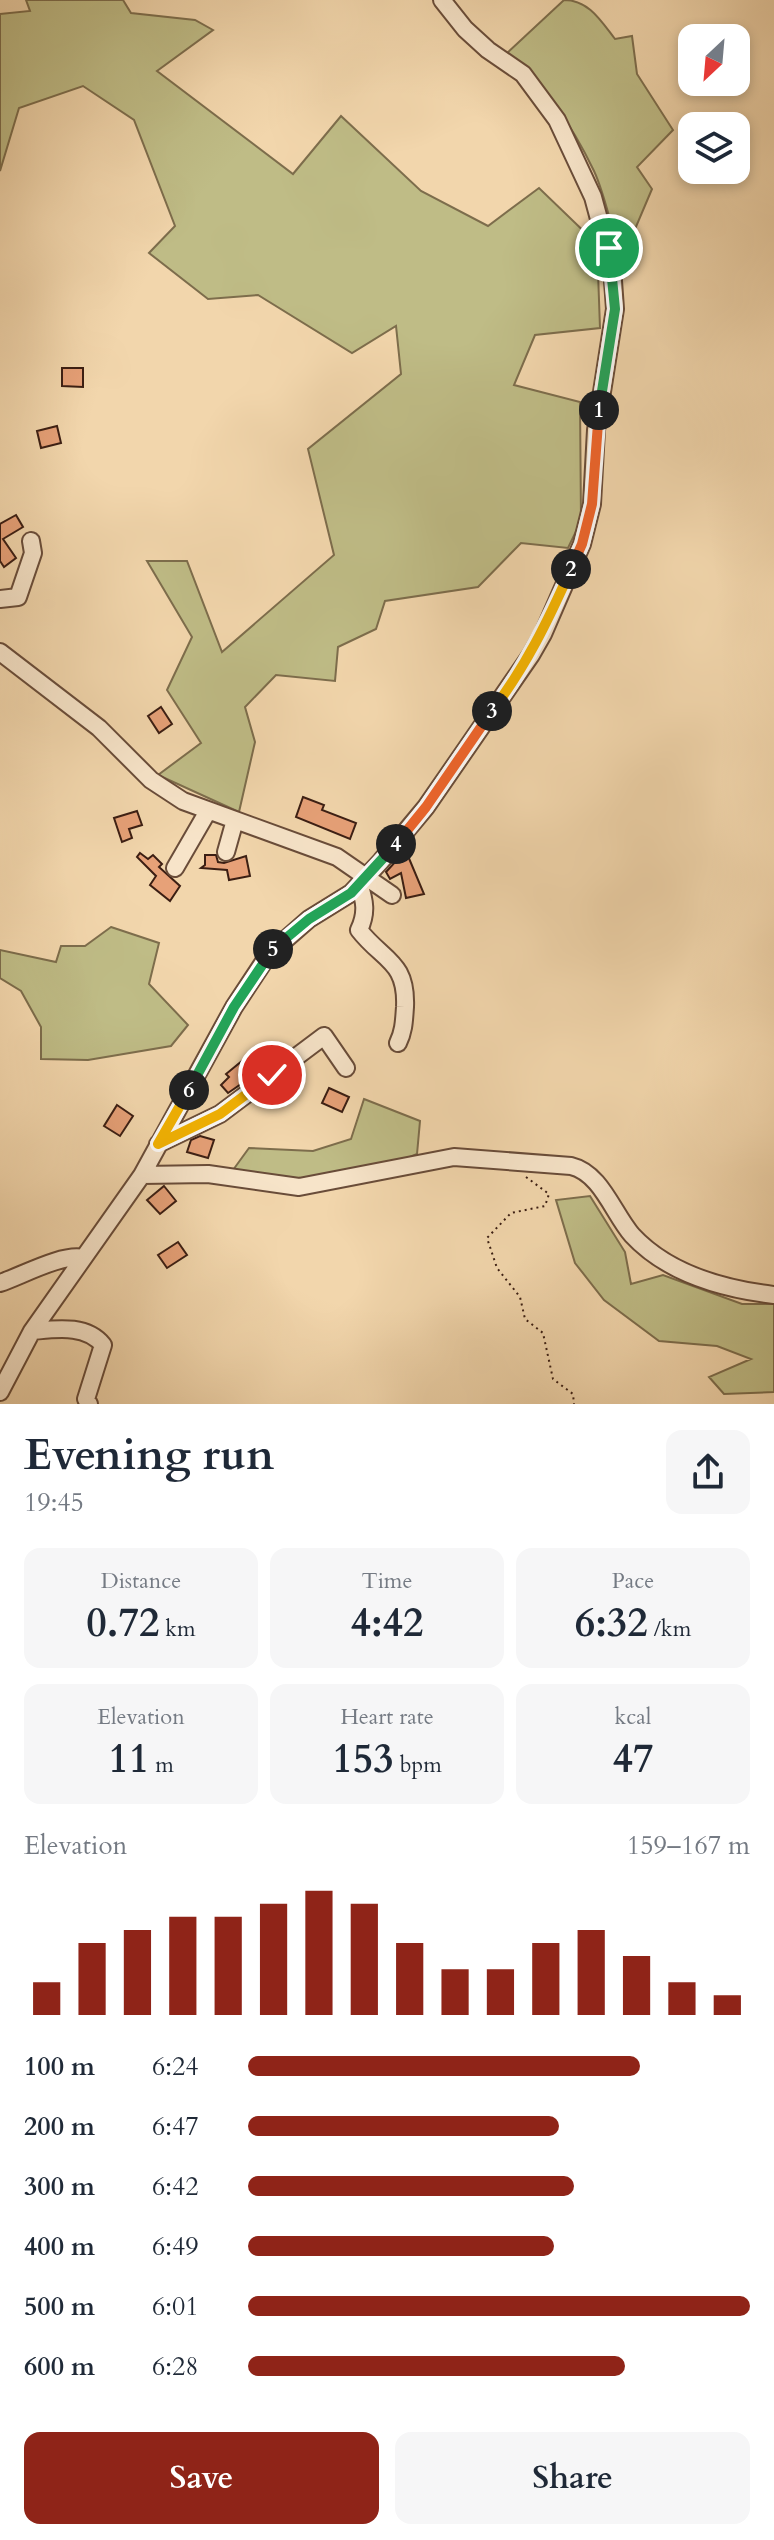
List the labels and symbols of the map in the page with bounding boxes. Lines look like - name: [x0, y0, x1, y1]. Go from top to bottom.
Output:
- north arrow: [678, 24, 750, 96]
- pin: [575, 214, 643, 282]
- pin: 1: [579, 390, 619, 430]
- pin: 2: [551, 549, 591, 589]
- pin: 3: [472, 691, 512, 731]
- pin: 4: [376, 824, 416, 864]
- pin: 5: [253, 929, 293, 969]
- pin: [238, 1041, 306, 1109]
- pin: 6: [169, 1070, 209, 1110]

